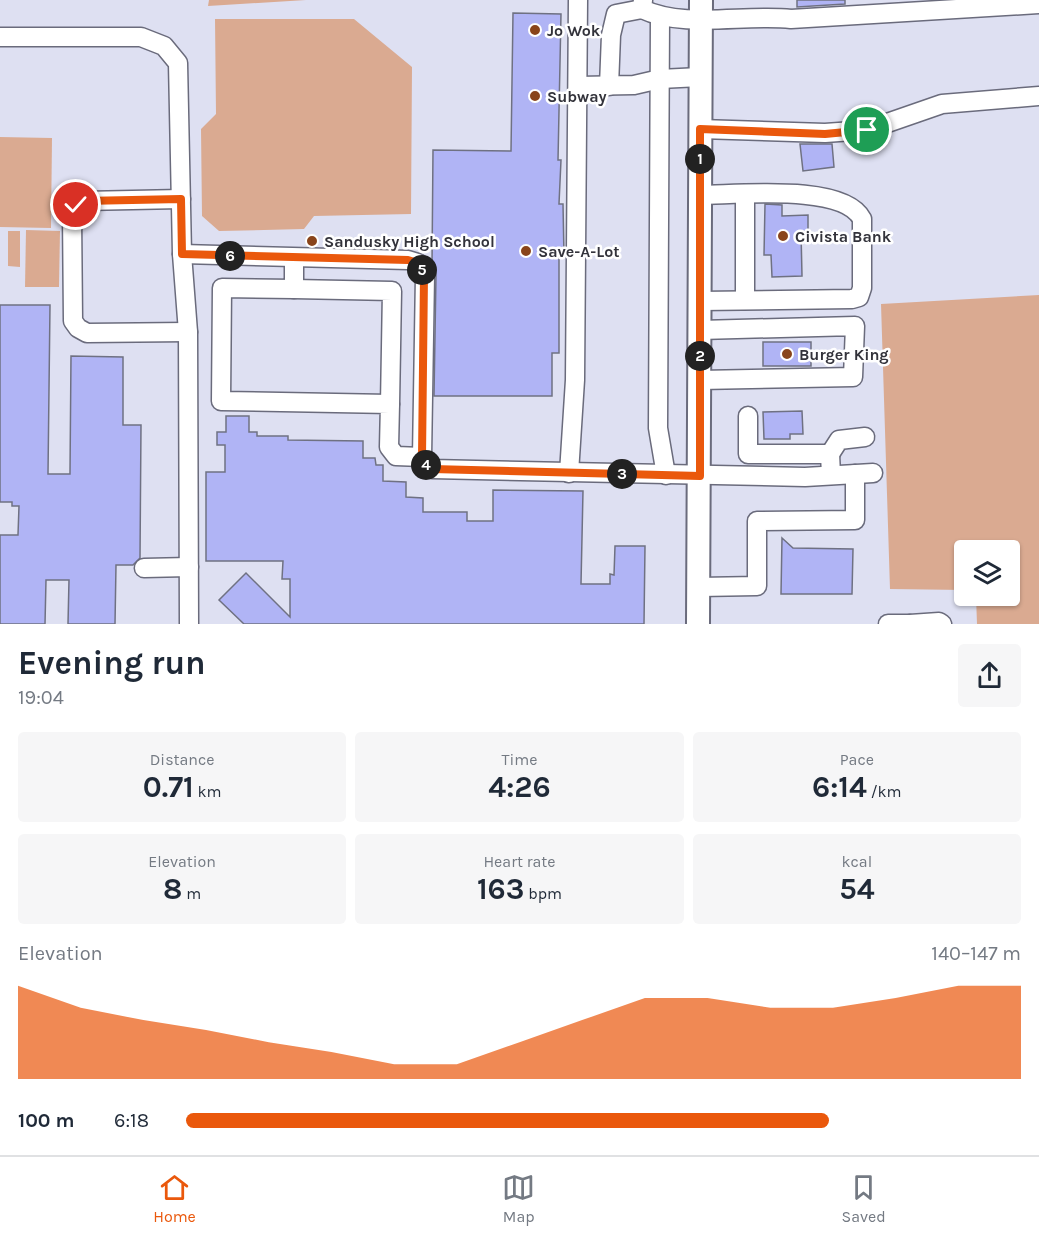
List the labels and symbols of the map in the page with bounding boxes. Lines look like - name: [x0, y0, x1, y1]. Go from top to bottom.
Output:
- place label: Jo Wok: [547, 21, 601, 40]
- marker: Jo Wok: [528, 23, 542, 37]
- place label: Subway: [547, 87, 607, 106]
- marker: Subway: [528, 89, 542, 103]
- pin: [841, 104, 892, 155]
- pin: 1: [685, 144, 715, 174]
- pin: [50, 179, 101, 230]
- place label: Civista Bank: [795, 227, 892, 246]
- marker: Civista Bank: [776, 229, 790, 243]
- place label: Sandusky High School: [324, 232, 495, 251]
- marker: Sandusky High School: [305, 234, 319, 248]
- pin: 6: [215, 241, 245, 271]
- place label: Save-A-Lot: [538, 242, 620, 261]
- marker: Save-A-Lot: [519, 244, 533, 258]
- pin: 5: [407, 255, 437, 285]
- pin: 2: [685, 341, 715, 371]
- place label: Burger King: [799, 345, 889, 364]
- marker: Burger King: [780, 347, 794, 361]
- pin: 4: [411, 450, 441, 480]
- pin: 3: [607, 459, 637, 489]

